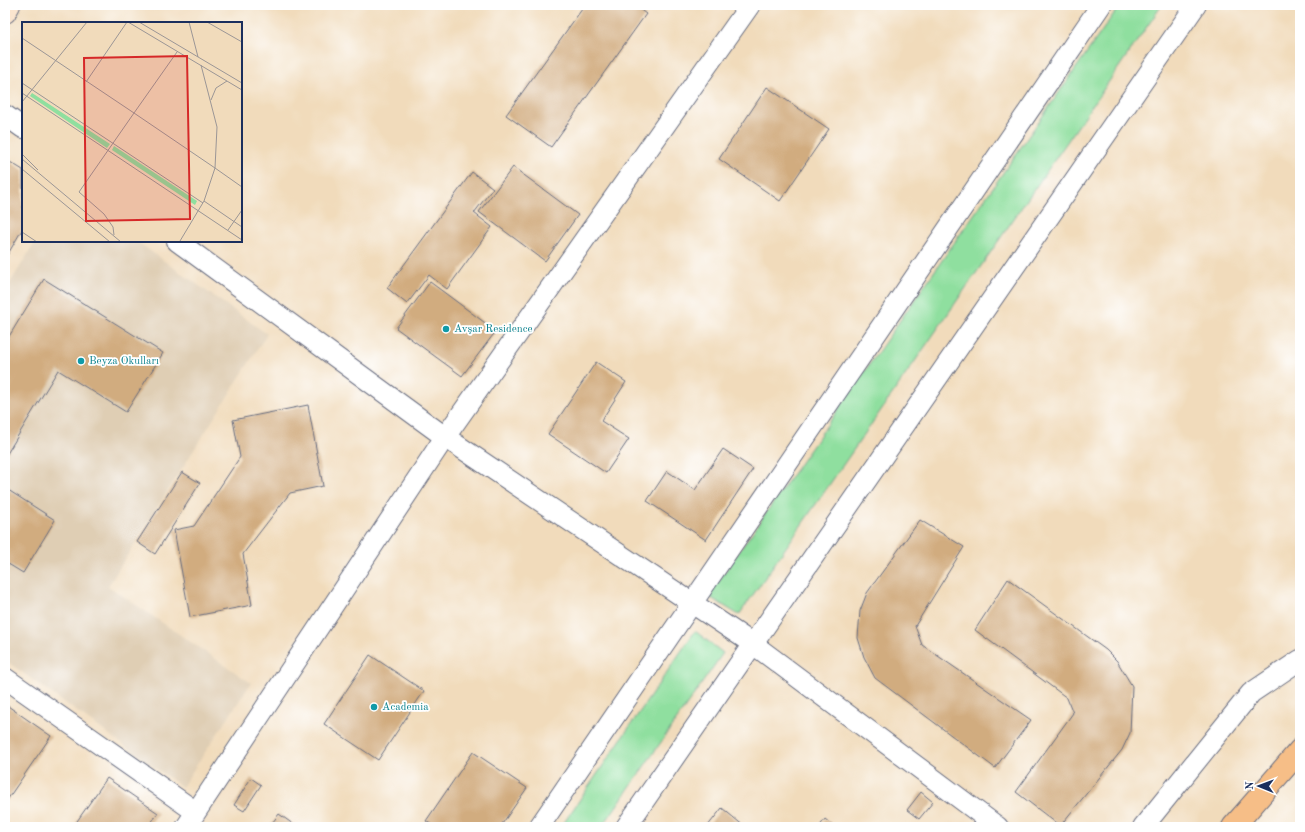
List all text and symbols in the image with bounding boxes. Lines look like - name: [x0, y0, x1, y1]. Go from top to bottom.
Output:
- inset map: [22, 22, 242, 242]
- marker: Avşar Residence: [441, 324, 451, 334]
- place label: Avşar Residence: [454, 324, 533, 335]
- marker: Beyza Okulları: [76, 356, 86, 366]
- place label: Beyza Okulları: [89, 356, 159, 367]
- marker: Academia: [369, 702, 379, 712]
- place label: Academia: [382, 702, 429, 713]
- north arrow: [1239, 766, 1279, 806]
- text: N: [1245, 781, 1256, 790]

